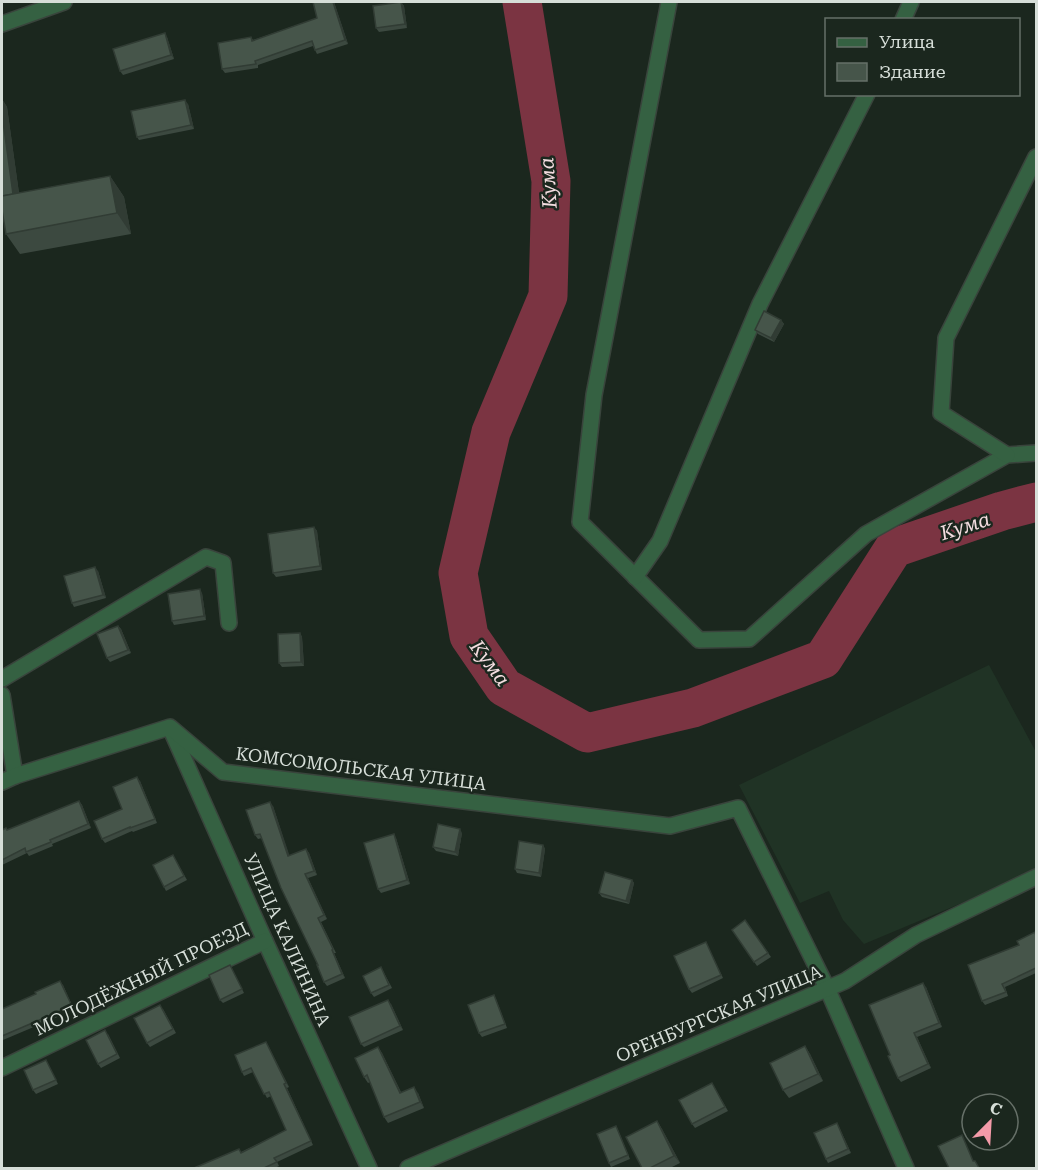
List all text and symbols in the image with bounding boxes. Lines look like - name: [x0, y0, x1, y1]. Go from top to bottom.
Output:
- legend: [825, 18, 1020, 96]
- text: Улица: [879, 31, 935, 52]
- text: Здание: [879, 61, 946, 82]
- water label: Кума: [534, 157, 562, 210]
- water label: Кума: [936, 507, 993, 546]
- water label: Кума: [464, 635, 515, 691]
- street label: КОМСОМОЛЬСКАЯ УЛИЦА: [235, 743, 488, 794]
- street label: УЛИЦА КАЛИНИНА: [240, 850, 335, 1030]
- street label: МОЛОДЁЖНЫЙ ПРОЕЗД: [30, 918, 251, 1040]
- street label: ОРЕНБУРГСКАЯ УЛИЦА: [613, 960, 825, 1067]
- north arrow: [960, 1092, 1020, 1152]
- text: С: [987, 1098, 1005, 1120]

